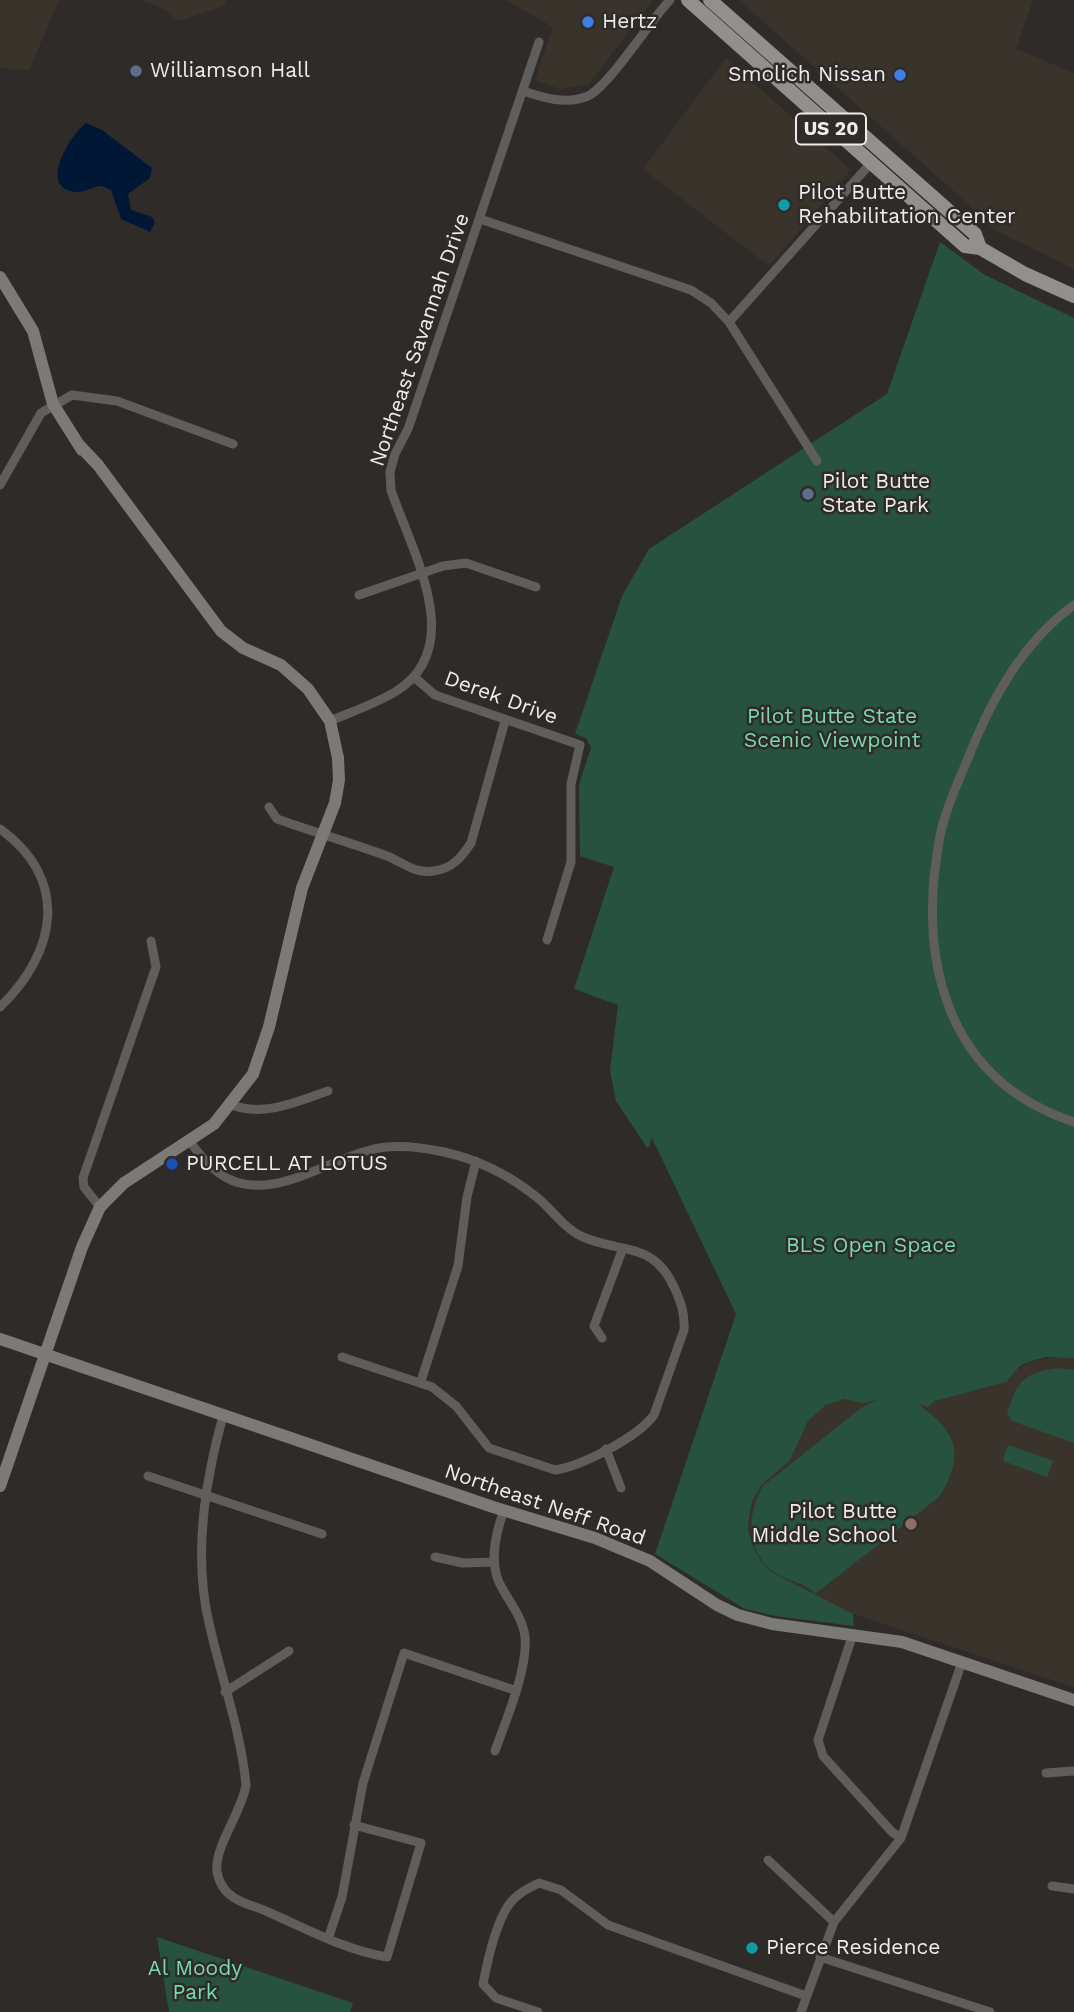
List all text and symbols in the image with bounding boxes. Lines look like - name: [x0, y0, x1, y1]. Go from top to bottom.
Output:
- place label: Hertz: [602, 9, 657, 35]
- marker: Hertz: [580, 14, 596, 30]
- place label: Williamson Hall: [150, 58, 310, 84]
- place label: Smolich Nissan: [728, 62, 886, 88]
- marker: Williamson Hall: [128, 63, 144, 79]
- marker: Smolich Nissan: [892, 67, 908, 83]
- road number: US 20: [796, 113, 866, 144]
- place label: Pilot Butte Rehabilitation Center: [798, 180, 1016, 230]
- marker: Pilot Butte Rehabilitation Center: [776, 197, 792, 213]
- street label: Northeast Savannah Drive: [365, 210, 475, 470]
- place label: Pilot Butte State Park: [822, 469, 930, 519]
- marker: Pilot Butte State Park: [800, 486, 816, 502]
- street label: Derek Drive: [441, 666, 561, 730]
- park label: Pilot Butte State Scenic Viewpoint: [744, 704, 920, 754]
- place label: PURCELL AT LOTUS: [186, 1151, 388, 1177]
- marker: PURCELL AT LOTUS: [164, 1156, 180, 1172]
- park label: BLS Open Space: [786, 1233, 956, 1259]
- street label: Northeast Neff Road: [441, 1459, 649, 1551]
- place label: Pilot Butte Middle School: [752, 1499, 897, 1549]
- marker: Pilot Butte Middle School: [903, 1516, 919, 1532]
- place label: Pierce Residence: [766, 1935, 940, 1961]
- marker: Pierce Residence: [744, 1940, 760, 1956]
- park label: Al Moody Park: [148, 1956, 242, 2006]

